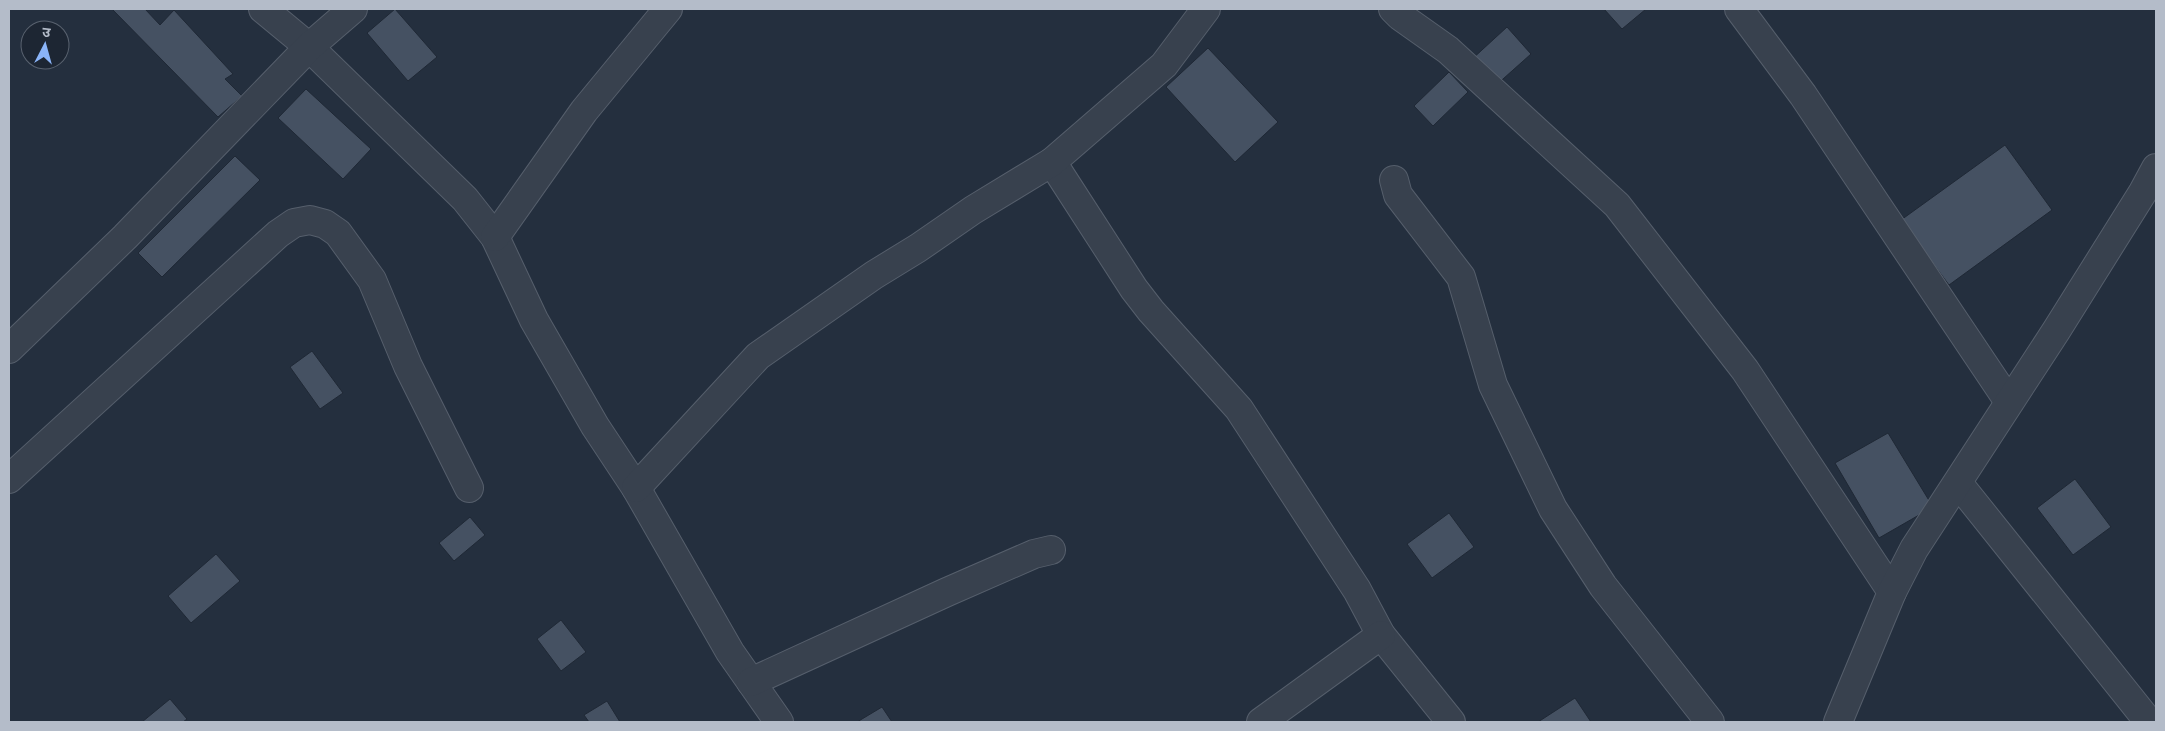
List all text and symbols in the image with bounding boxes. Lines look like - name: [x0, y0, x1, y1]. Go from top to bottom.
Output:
- north arrow: [20, 20, 70, 70]
- text: उ: [41, 24, 52, 41]

